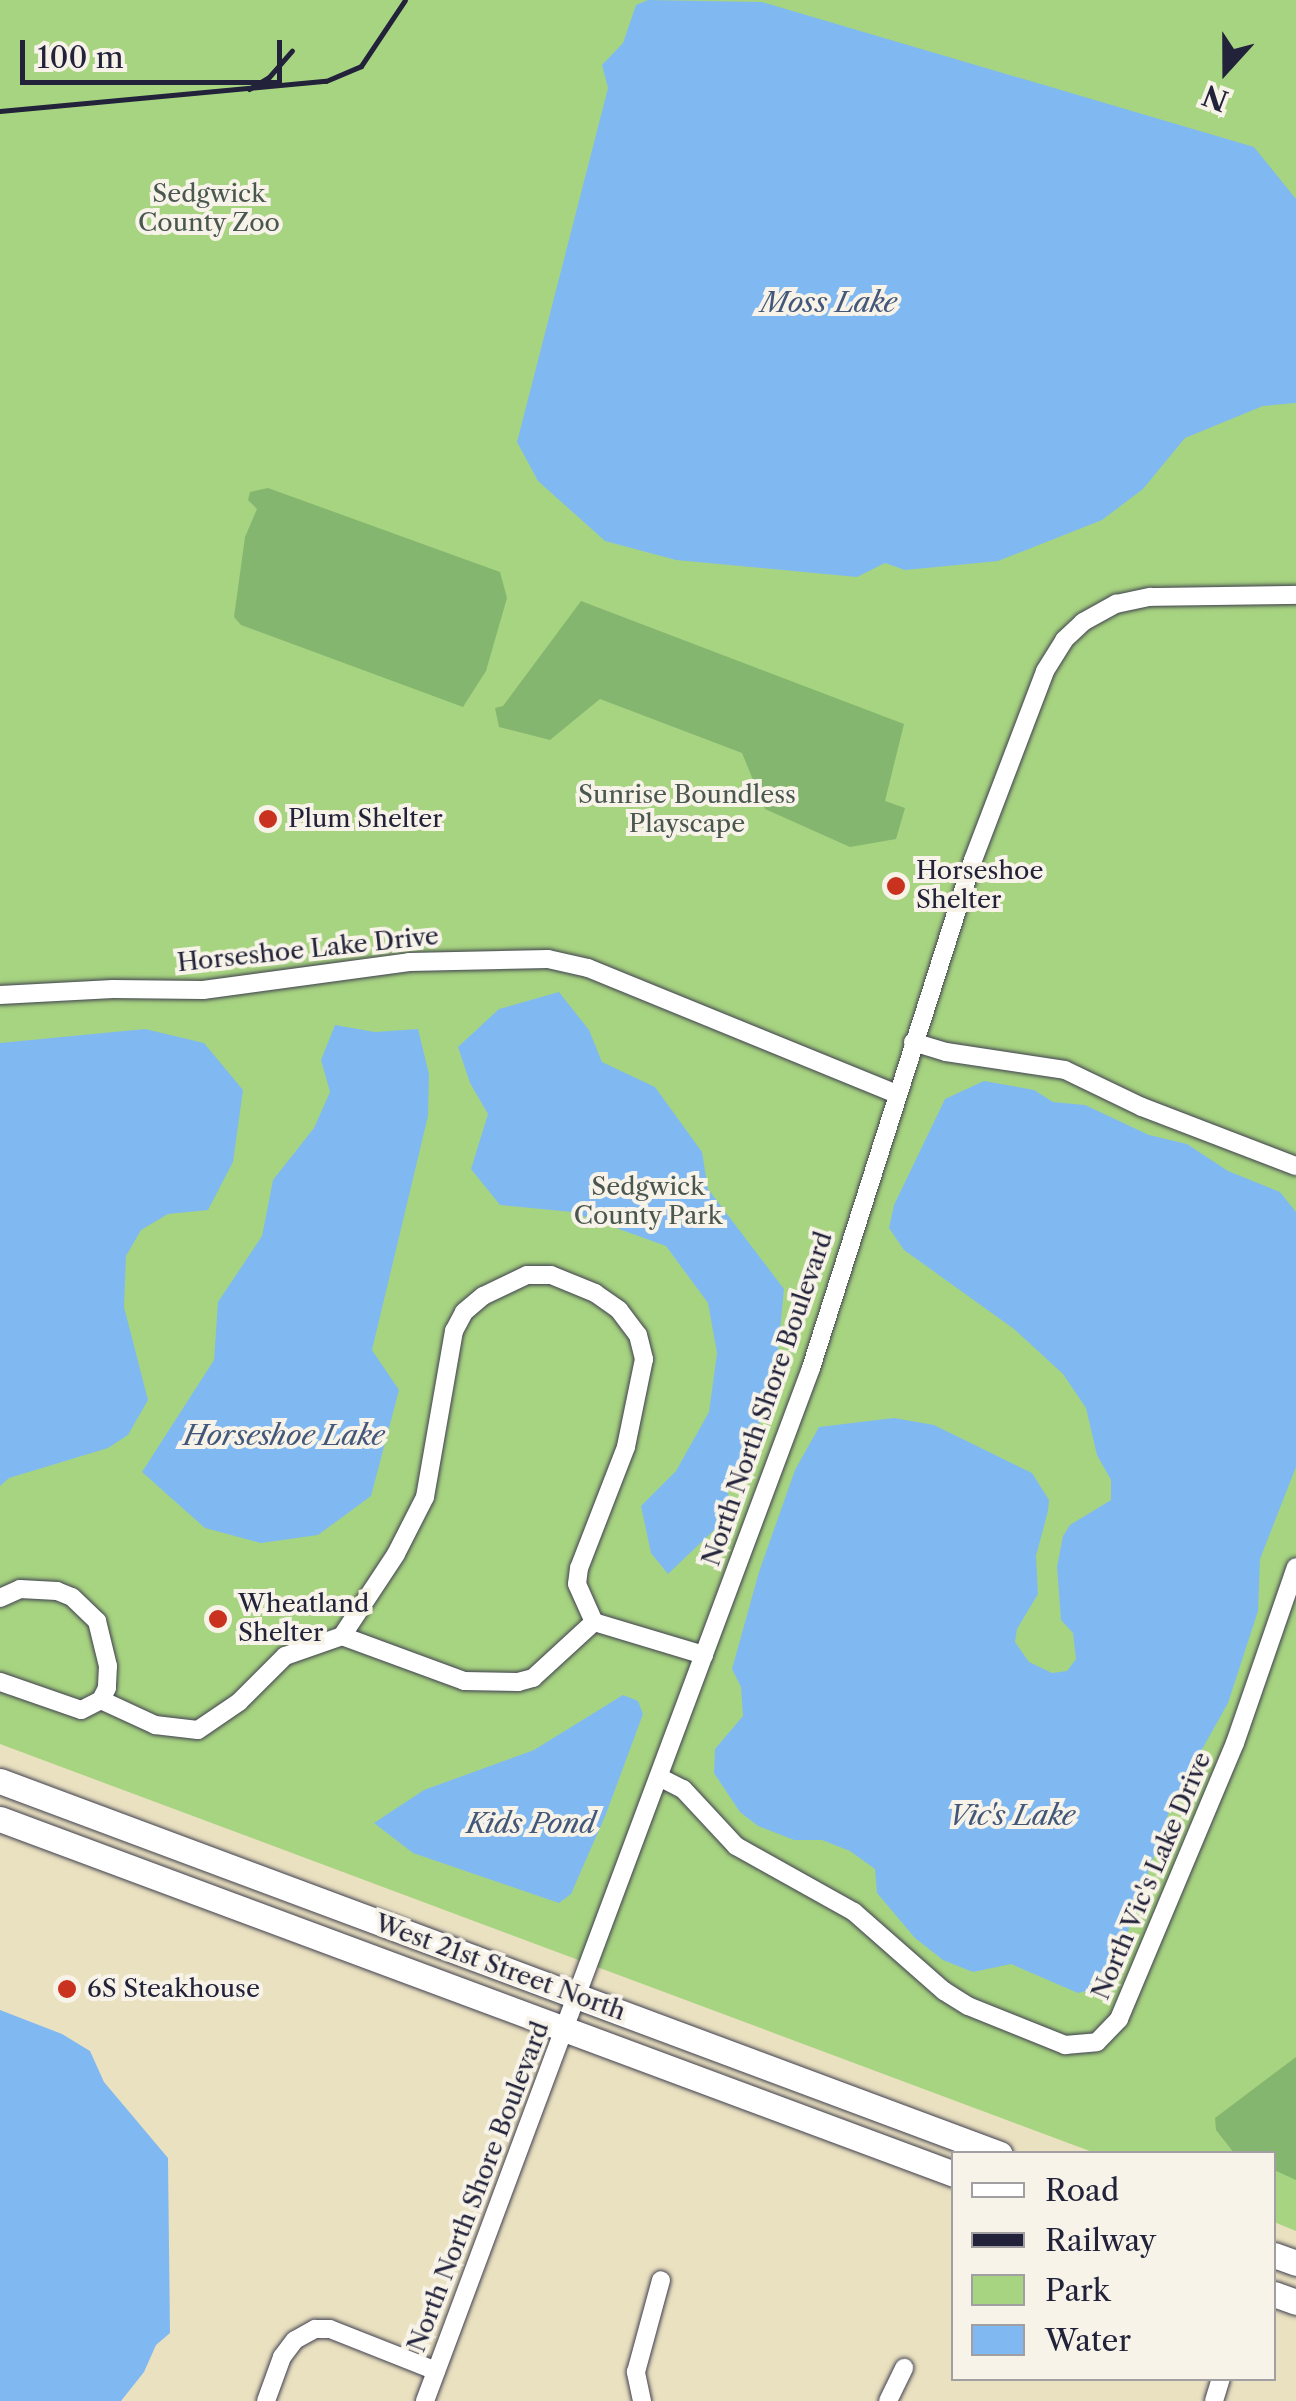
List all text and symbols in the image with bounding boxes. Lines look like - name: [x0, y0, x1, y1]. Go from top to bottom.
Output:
- scale bar: [25, 20, 288, 82]
- north arrow: [1176, 20, 1276, 120]
- text: 100 m: [37, 39, 124, 76]
- text: N: [1198, 78, 1233, 118]
- park label: Sedgwick County Zoo: [138, 180, 280, 239]
- water label: Moss Lake: [761, 285, 897, 319]
- park label: Sunrise Boundless Playscape: [578, 781, 796, 840]
- place label: Plum Shelter: [288, 804, 443, 834]
- marker: Plum Shelter: [257, 808, 279, 830]
- place label: Horseshoe Shelter: [916, 857, 1043, 916]
- marker: Horseshoe Shelter: [885, 875, 907, 897]
- street label: Horseshoe Lake Drive: [176, 921, 440, 979]
- park label: Sedgwick County Park: [573, 1173, 723, 1232]
- street label: North North Shore Boulevard: [697, 1228, 839, 1570]
- water label: Horseshoe Lake: [183, 1418, 385, 1452]
- place label: Wheatland Shelter: [238, 1590, 369, 1649]
- marker: Wheatland Shelter: [207, 1608, 229, 1630]
- street label: North Vic's Lake Drive: [1086, 1747, 1218, 2005]
- water label: Vic's Lake: [949, 1798, 1075, 1832]
- water label: Kids Pond: [466, 1806, 596, 1840]
- street label: West 21st Street North: [371, 1909, 629, 2027]
- place label: 6S Steakhouse: [87, 1974, 260, 2004]
- marker: 6S Steakhouse: [56, 1978, 78, 2000]
- street label: North North Shore Boulevard: [402, 2018, 556, 2356]
- legend: [951, 2151, 1276, 2381]
- text: Road: [1045, 2172, 1119, 2209]
- text: Railway: [1045, 2222, 1156, 2259]
- text: Park: [1045, 2272, 1110, 2309]
- text: Water: [1045, 2322, 1131, 2359]

